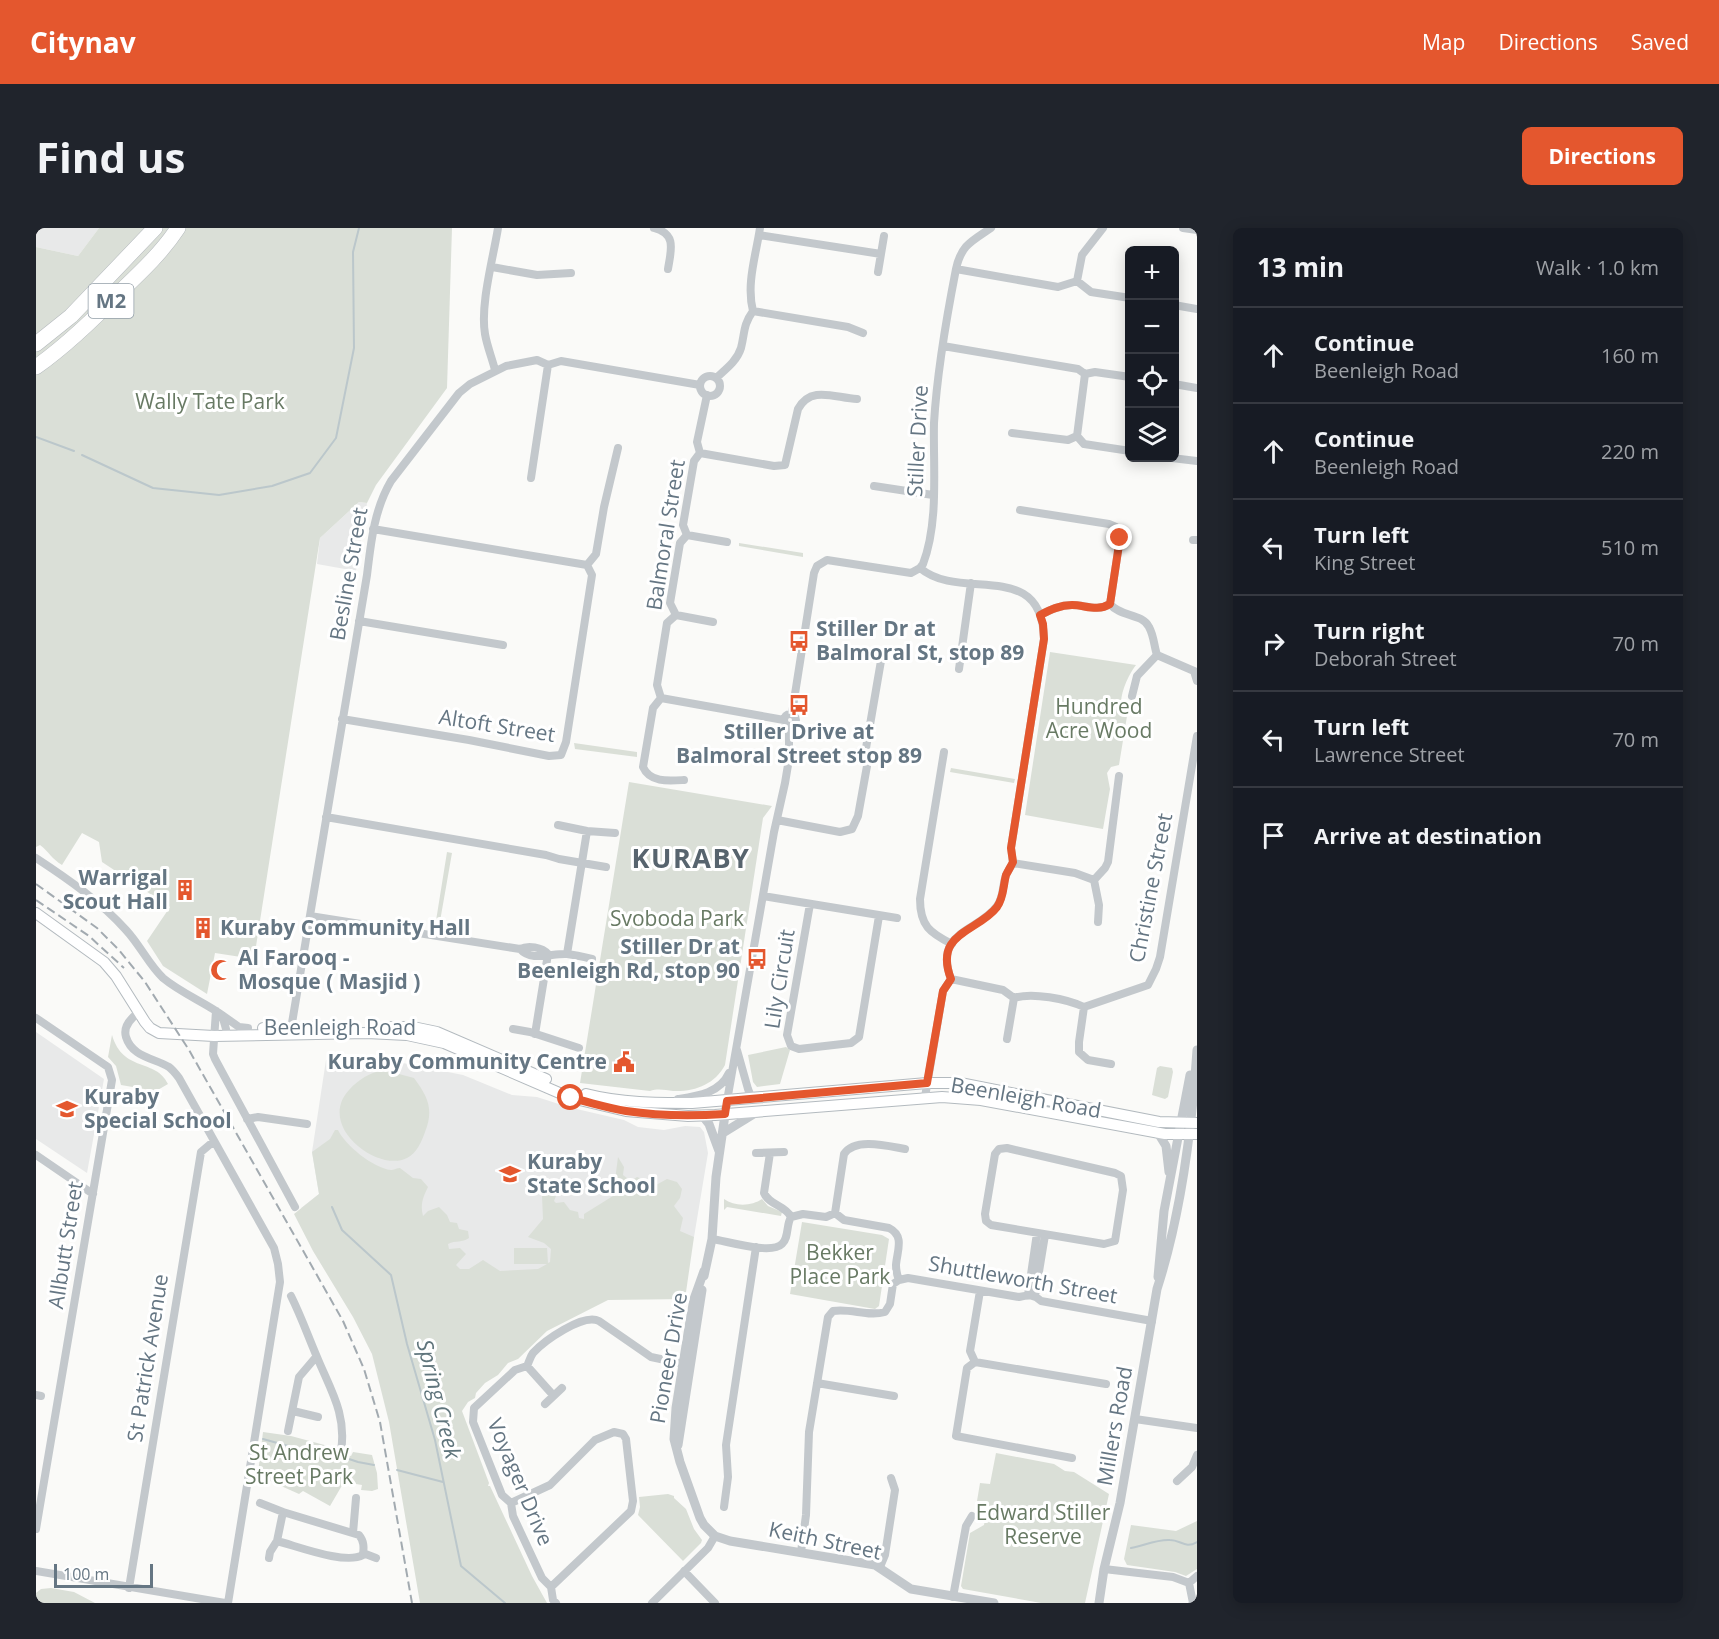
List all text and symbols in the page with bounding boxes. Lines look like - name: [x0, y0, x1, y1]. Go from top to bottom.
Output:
- text: Citynav: [30, 23, 136, 61]
- text: Map: [1422, 28, 1465, 56]
- text: Directions: [1498, 28, 1598, 56]
- text: Saved: [1631, 28, 1689, 56]
- button: Directions: [1522, 127, 1683, 185]
- text: Find us: [36, 128, 185, 185]
- map controls: [1125, 246, 1179, 462]
- button: +: [1125, 246, 1179, 300]
- text: 13 min: [1257, 249, 1344, 285]
- text: Walk · 1.0 km: [1536, 254, 1659, 281]
- road number: M2: [88, 284, 134, 318]
- button: −: [1125, 300, 1179, 354]
- text: Continue: [1314, 327, 1414, 357]
- icon: ahead: [1257, 339, 1290, 372]
- text: 160 m: [1601, 342, 1659, 369]
- button: locate: [1125, 354, 1179, 408]
- text: Beenleigh Road: [1314, 357, 1459, 384]
- street label: Stiller Drive: [900, 384, 934, 498]
- park label: Wally Tate Park: [135, 387, 285, 415]
- button: layers: [1125, 408, 1179, 462]
- text: Continue: [1314, 423, 1414, 453]
- icon: ahead: [1257, 435, 1290, 468]
- text: 220 m: [1601, 438, 1659, 465]
- text: Beenleigh Road: [1314, 453, 1459, 480]
- street label: Balmoral Street: [639, 457, 691, 612]
- street label: Besline Street: [323, 505, 374, 643]
- text: Turn left: [1314, 519, 1409, 549]
- route end: [1106, 524, 1132, 550]
- icon: left: [1257, 531, 1290, 564]
- text: 510 m: [1601, 534, 1659, 561]
- text: King Street: [1314, 549, 1415, 576]
- place label: Stiller Dr at Balmoral St, stop 89: [816, 614, 1024, 666]
- text: Turn right: [1314, 615, 1425, 645]
- icon: right: [1257, 627, 1290, 660]
- bus stop icon: Stiller Dr at Balmoral St, stop 89: [787, 629, 811, 653]
- text: 70 m: [1612, 630, 1659, 657]
- text: Deborah Street: [1314, 645, 1457, 672]
- park label: Hundred Acre Wood: [1046, 692, 1152, 744]
- bus stop icon: Stiller Drive at Balmoral Street stop 89: [787, 693, 811, 717]
- street label: Altoft Street: [437, 702, 557, 748]
- text: Turn left: [1314, 711, 1409, 741]
- place label: Stiller Drive at Balmoral Street stop 89: [676, 717, 922, 769]
- icon: left: [1257, 723, 1290, 756]
- text: 70 m: [1612, 726, 1659, 753]
- text: Lawrence Street: [1314, 741, 1465, 768]
- street label: Christine Street: [1122, 811, 1178, 965]
- icon: arrive: [1257, 819, 1290, 852]
- text: Arrive at destination: [1314, 820, 1542, 850]
- district label: KURABY: [632, 839, 750, 876]
- place label: Warrigal Scout Hall: [63, 863, 168, 915]
- building icon: Warrigal Scout Hall: [173, 878, 197, 902]
- park label: Svoboda Park: [610, 904, 744, 932]
- place label: Kuraby Community Hall: [220, 913, 470, 941]
- building icon: Kuraby Community Hall: [191, 916, 215, 940]
- street label: Lily Circuit: [757, 927, 801, 1031]
- place label: Stiller Dr at Beenleigh Rd, stop 90: [517, 932, 740, 984]
- place label: Al Farooq - Mosque ( Masjid ): [238, 943, 420, 995]
- bus stop icon: Stiller Dr at Beenleigh Rd, stop 90: [745, 947, 769, 971]
- mosque icon: Al Farooq - Mosque ( Masjid ): [209, 958, 233, 982]
- street label: Beenleigh Road: [264, 1013, 416, 1041]
- place label: Kuraby Community Centre: [328, 1047, 607, 1075]
- public building icon: Kuraby Community Centre: [612, 1050, 636, 1074]
- street label: Beenleigh Road: [949, 1070, 1104, 1124]
- place label: Kuraby Special School: [84, 1082, 232, 1134]
- route start: [557, 1084, 583, 1110]
- school or university icon: Kuraby Special School: [55, 1097, 79, 1121]
- place label: Kuraby State School: [527, 1147, 656, 1199]
- school or university icon: Kuraby State School: [498, 1162, 522, 1186]
- street label: Allbutt Street: [41, 1179, 89, 1311]
- park label: Bekker Place Park: [790, 1238, 890, 1290]
- street label: Shuttleworth Street: [927, 1249, 1120, 1309]
- street label: St Patrick Avenue: [120, 1272, 174, 1444]
- street label: Pioneer Drive: [643, 1290, 693, 1425]
- water label: Spring Creek: [411, 1336, 470, 1463]
- street label: Millers Road: [1090, 1364, 1138, 1488]
- street label: Voyager Drive: [481, 1414, 560, 1550]
- park label: St Andrew Street Park: [245, 1438, 353, 1490]
- park label: Edward Stiller Reserve: [976, 1498, 1111, 1550]
- street label: Keith Street: [766, 1514, 884, 1566]
- scale bar: [54, 1561, 153, 1588]
- text: 100 m: [63, 1563, 109, 1585]

